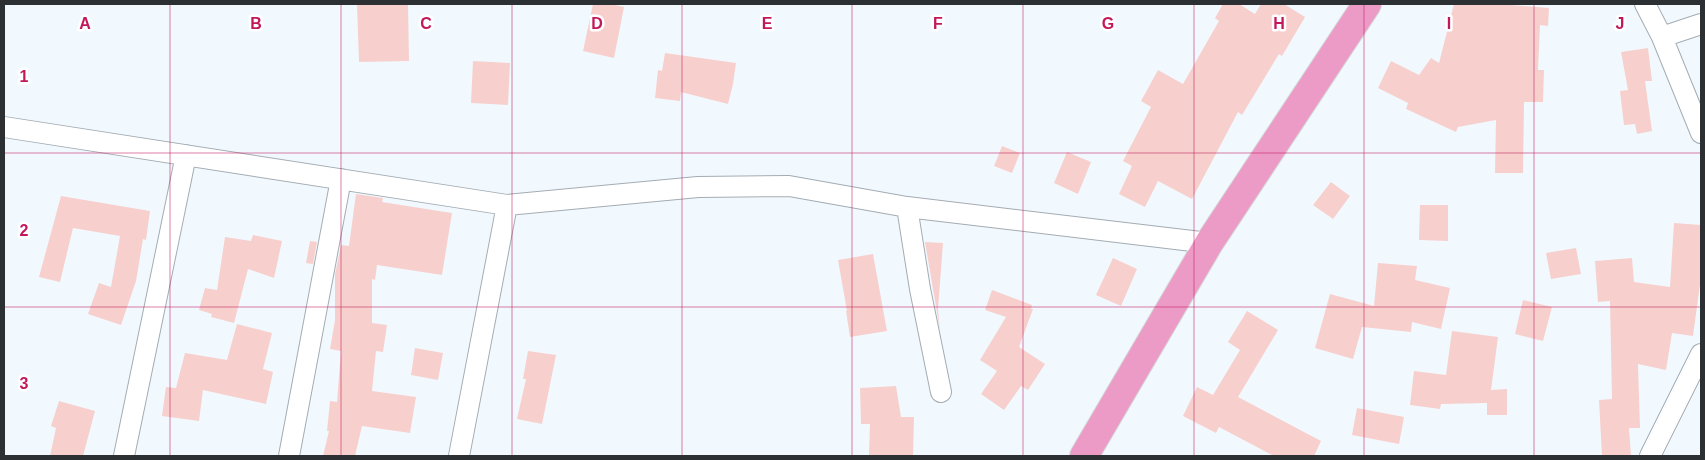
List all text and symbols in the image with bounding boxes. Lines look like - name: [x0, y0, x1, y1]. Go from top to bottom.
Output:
- text: A: [79, 15, 91, 32]
- text: B: [250, 15, 262, 32]
- text: C: [420, 15, 432, 32]
- text: D: [591, 15, 603, 32]
- text: E: [762, 15, 773, 32]
- text: F: [933, 15, 943, 32]
- text: G: [1102, 15, 1114, 32]
- text: H: [1273, 15, 1285, 32]
- text: I: [1447, 15, 1451, 32]
- text: J: [1616, 15, 1624, 32]
- text: 1: [20, 68, 29, 85]
- text: 2: [20, 222, 29, 239]
- text: 3: [20, 375, 29, 392]

